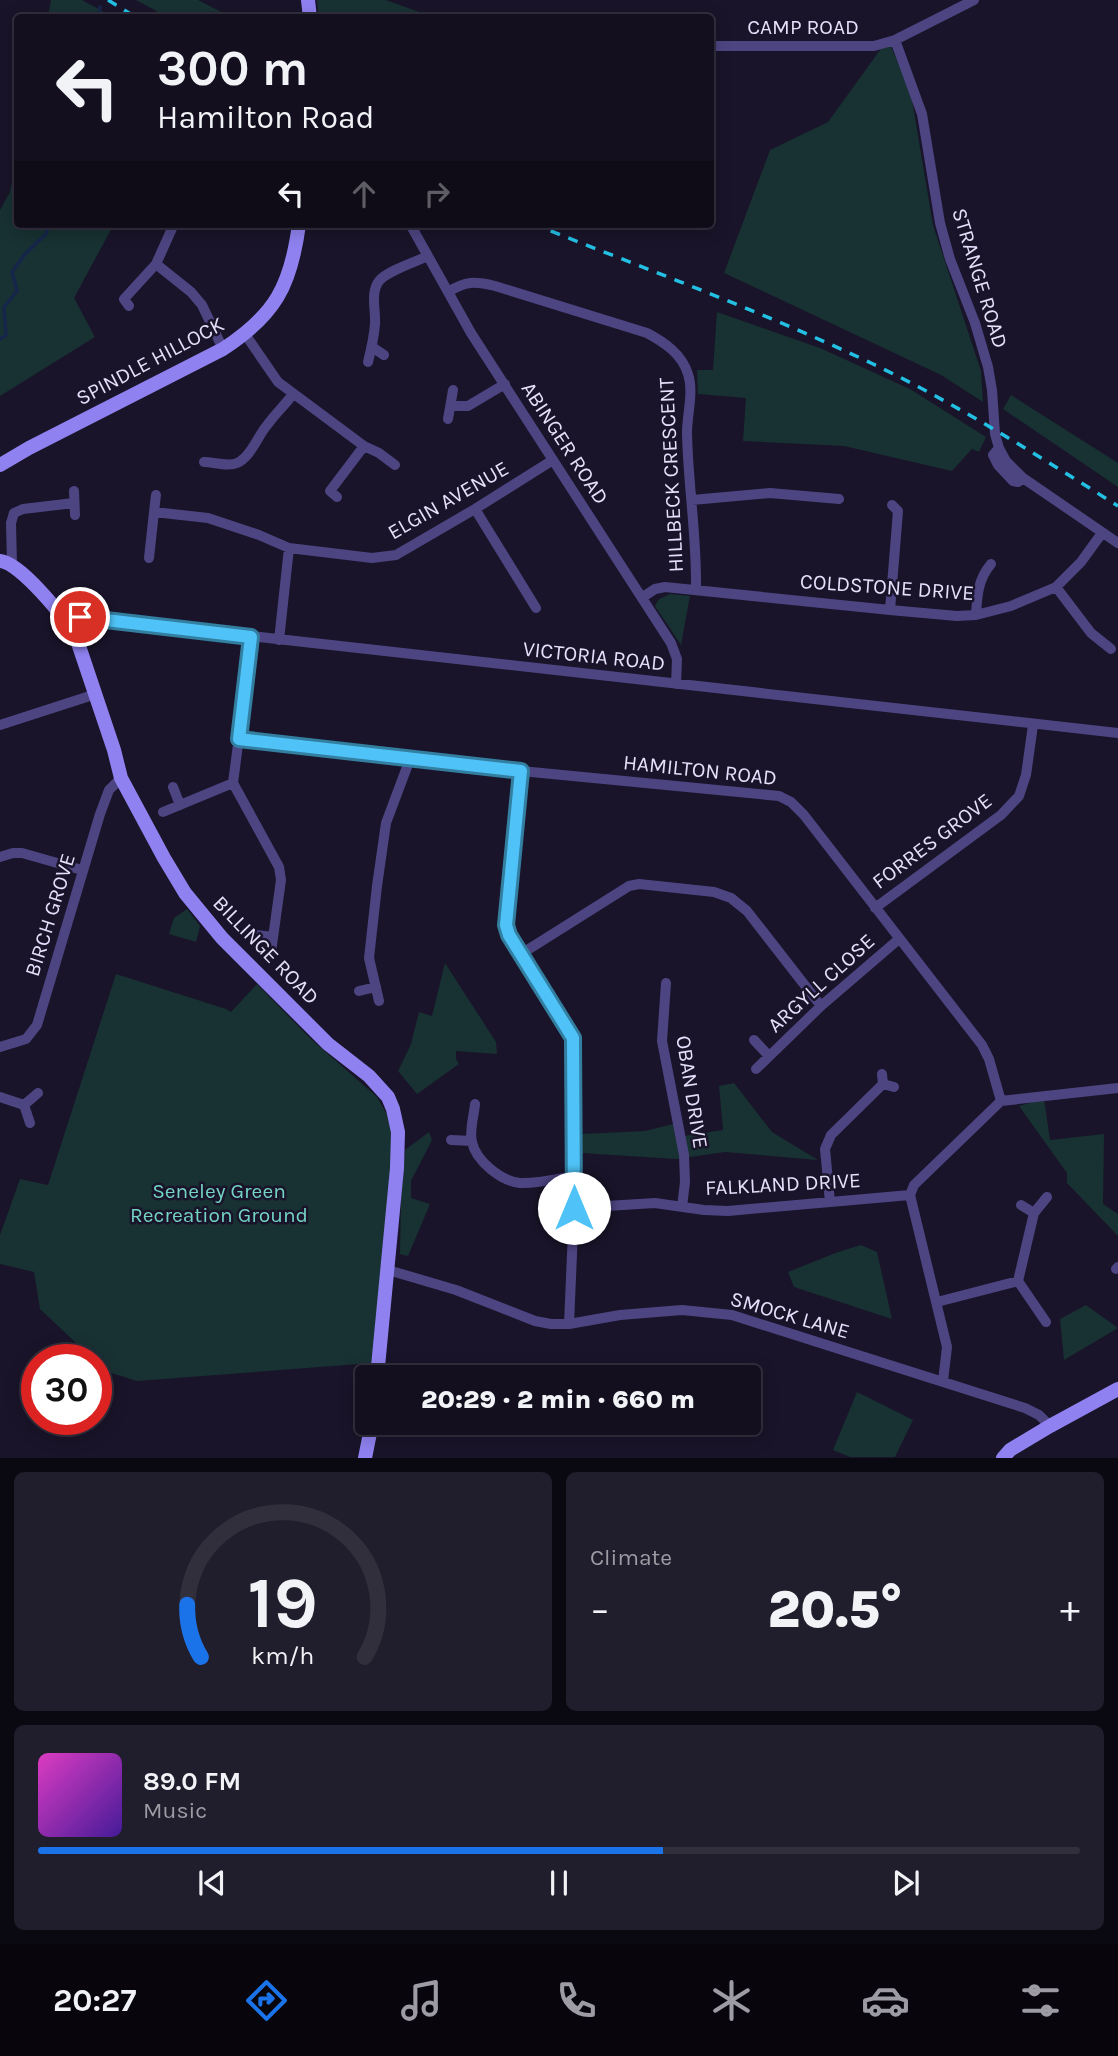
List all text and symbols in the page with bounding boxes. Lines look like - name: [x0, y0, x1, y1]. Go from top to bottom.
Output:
- street label: CAMP ROAD: [747, 15, 859, 39]
- text: 300 m: [157, 40, 308, 97]
- icon: left: [42, 42, 133, 133]
- text: Hamilton Road: [157, 99, 375, 136]
- icon: left: [272, 175, 310, 213]
- icon: ahead: [345, 175, 383, 213]
- icon: right: [418, 175, 456, 213]
- street label: STRANGE ROAD: [947, 205, 1013, 351]
- street label: SPINDLE HILLOCK: [72, 312, 228, 410]
- street label: ABINGER ROAD: [517, 377, 613, 509]
- street label: HILLBECK CRESCENT: [654, 377, 688, 573]
- street label: ELGIN AVENUE: [383, 456, 513, 544]
- street label: COLDSTONE DRIVE: [799, 569, 975, 605]
- pin: [50, 587, 110, 647]
- icon: arrive: [61, 598, 99, 636]
- street label: VICTORIA ROAD: [522, 637, 666, 675]
- street label: HAMILTON ROAD: [622, 750, 778, 790]
- street label: FORRES GROVE: [868, 788, 996, 894]
- street label: BIRCH GROVE: [20, 851, 80, 979]
- street label: BILLINGE ROAD: [208, 891, 324, 1009]
- street label: ARGYLL CLOSE: [763, 929, 879, 1037]
- street label: OBAN DRIVE: [671, 1034, 713, 1150]
- street label: FALKLAND DRIVE: [705, 1168, 861, 1200]
- position arrow: [537, 1171, 611, 1245]
- park label: Seneley Green Recreation Ground: [130, 1179, 308, 1227]
- street label: SMOCK LANE: [728, 1287, 852, 1343]
- speed limit sign: 30: [21, 1344, 112, 1435]
- text: 20:29 · 2 min · 660 m: [421, 1384, 695, 1415]
- text: Climate: [590, 1544, 672, 1571]
- text: 19: [248, 1561, 318, 1646]
- text: 20.5°: [767, 1579, 903, 1640]
- text: −: [590, 1587, 610, 1632]
- text: +: [1060, 1587, 1080, 1632]
- text: km/h: [251, 1641, 315, 1670]
- text: 89.0 FM: [143, 1766, 241, 1797]
- text: Music: [143, 1797, 207, 1824]
- icon: previous: [193, 1864, 231, 1902]
- icon: pause: [540, 1864, 578, 1902]
- icon: next: [887, 1864, 925, 1902]
- icon: directions: [242, 1976, 291, 2025]
- icon: music: [397, 1976, 446, 2025]
- icon: phone: [552, 1976, 601, 2025]
- icon: climate: [707, 1976, 756, 2025]
- icon: car: [861, 1976, 910, 2025]
- icon: filters: [1016, 1976, 1065, 2025]
- text: 20:27: [53, 1982, 136, 2019]

